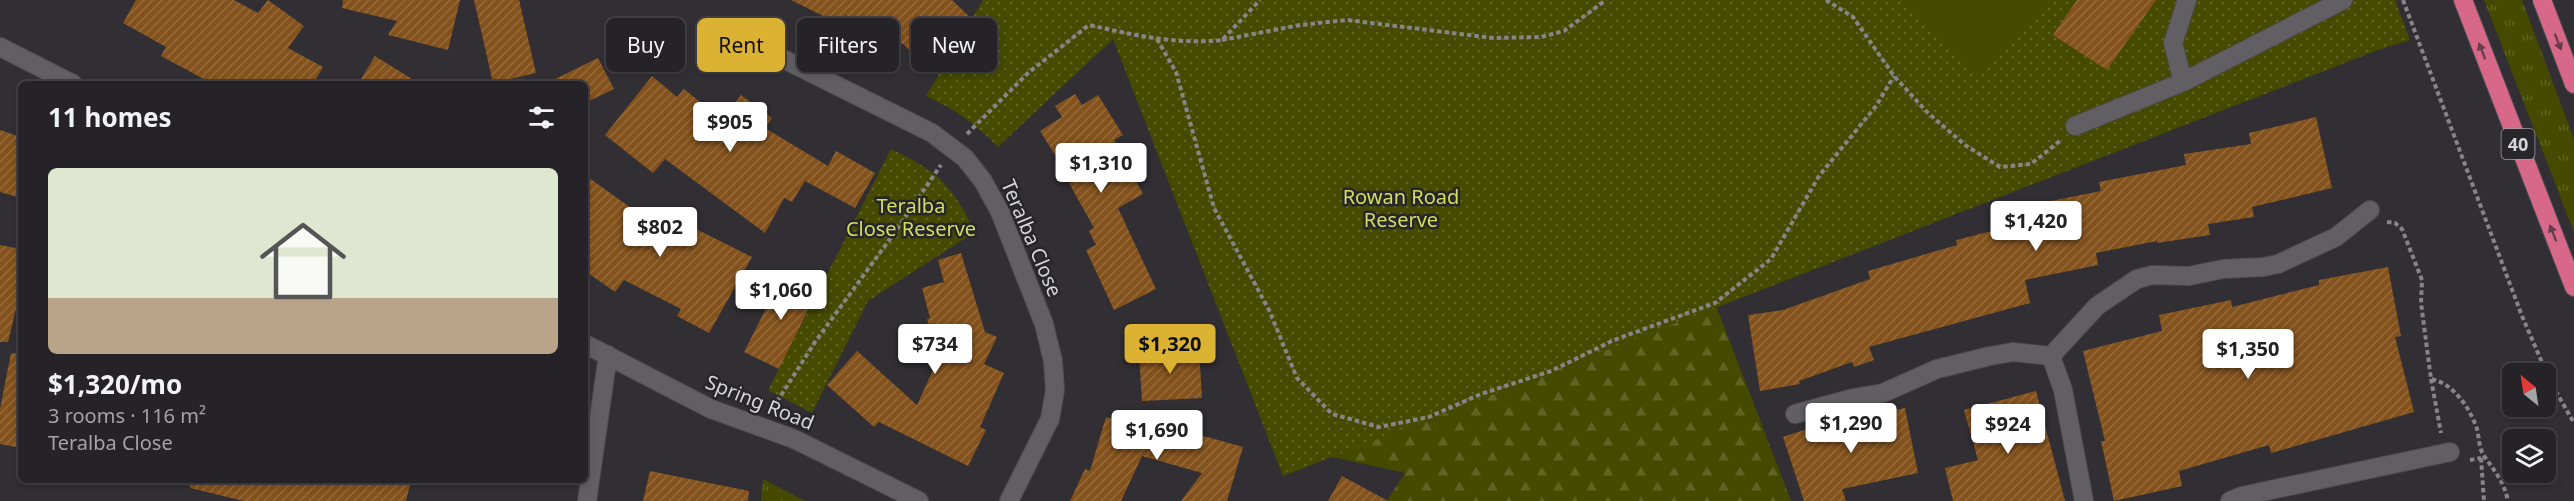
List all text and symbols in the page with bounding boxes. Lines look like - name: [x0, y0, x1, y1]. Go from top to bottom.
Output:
- chip: Buy: [606, 18, 685, 72]
- chip: Rent: [697, 18, 785, 72]
- chip: Filters: [797, 18, 899, 72]
- chip: New: [911, 18, 997, 72]
- one-way arrow: [2554, 33, 2563, 51]
- one-way arrow: [2477, 42, 2487, 60]
- text: 11 homes: [48, 99, 172, 135]
- icon: filters: [525, 101, 558, 134]
- pin: $905: [694, 102, 766, 153]
- text: $905: [707, 108, 753, 135]
- road number: 40: [2502, 129, 2534, 159]
- pin: $1,310: [1052, 143, 1150, 194]
- text: $1,310: [1070, 149, 1132, 176]
- street label: Teralba Close: [995, 175, 1069, 301]
- park label: Rowan Road Reserve: [1343, 183, 1459, 233]
- park label: Teralba Close Reserve: [846, 192, 976, 242]
- pin: $1,420: [1987, 201, 2085, 252]
- icon: home: [249, 207, 357, 315]
- pin: $802: [624, 207, 696, 258]
- text: $1,420: [2005, 207, 2067, 234]
- text: $802: [637, 213, 683, 240]
- one-way arrow: [2548, 223, 2558, 241]
- pin: $1,060: [732, 270, 830, 321]
- text: $1,060: [750, 276, 812, 303]
- pin: $734: [899, 324, 971, 375]
- pin: $1,320: [1121, 324, 1219, 375]
- pin: $1,350: [2199, 329, 2297, 380]
- text: $734: [912, 330, 958, 357]
- text: $1,320: [1139, 330, 1201, 357]
- text: $1,350: [2217, 335, 2279, 362]
- north arrow: [2502, 363, 2556, 417]
- map controls: [2502, 363, 2556, 483]
- text: $1,320/mo: [48, 366, 182, 402]
- street label: Spring Road: [702, 368, 818, 436]
- text: 3 rooms · 116 m²: [48, 402, 206, 429]
- pin: $1,290: [1802, 403, 1900, 454]
- pin: $924: [1972, 404, 2044, 455]
- text: $1,290: [1820, 409, 1882, 436]
- pin: $1,690: [1108, 410, 1206, 461]
- text: $924: [1985, 410, 2031, 437]
- text: $1,690: [1126, 416, 1188, 443]
- text: Teralba Close: [48, 429, 173, 456]
- button: layers: [2502, 429, 2556, 483]

